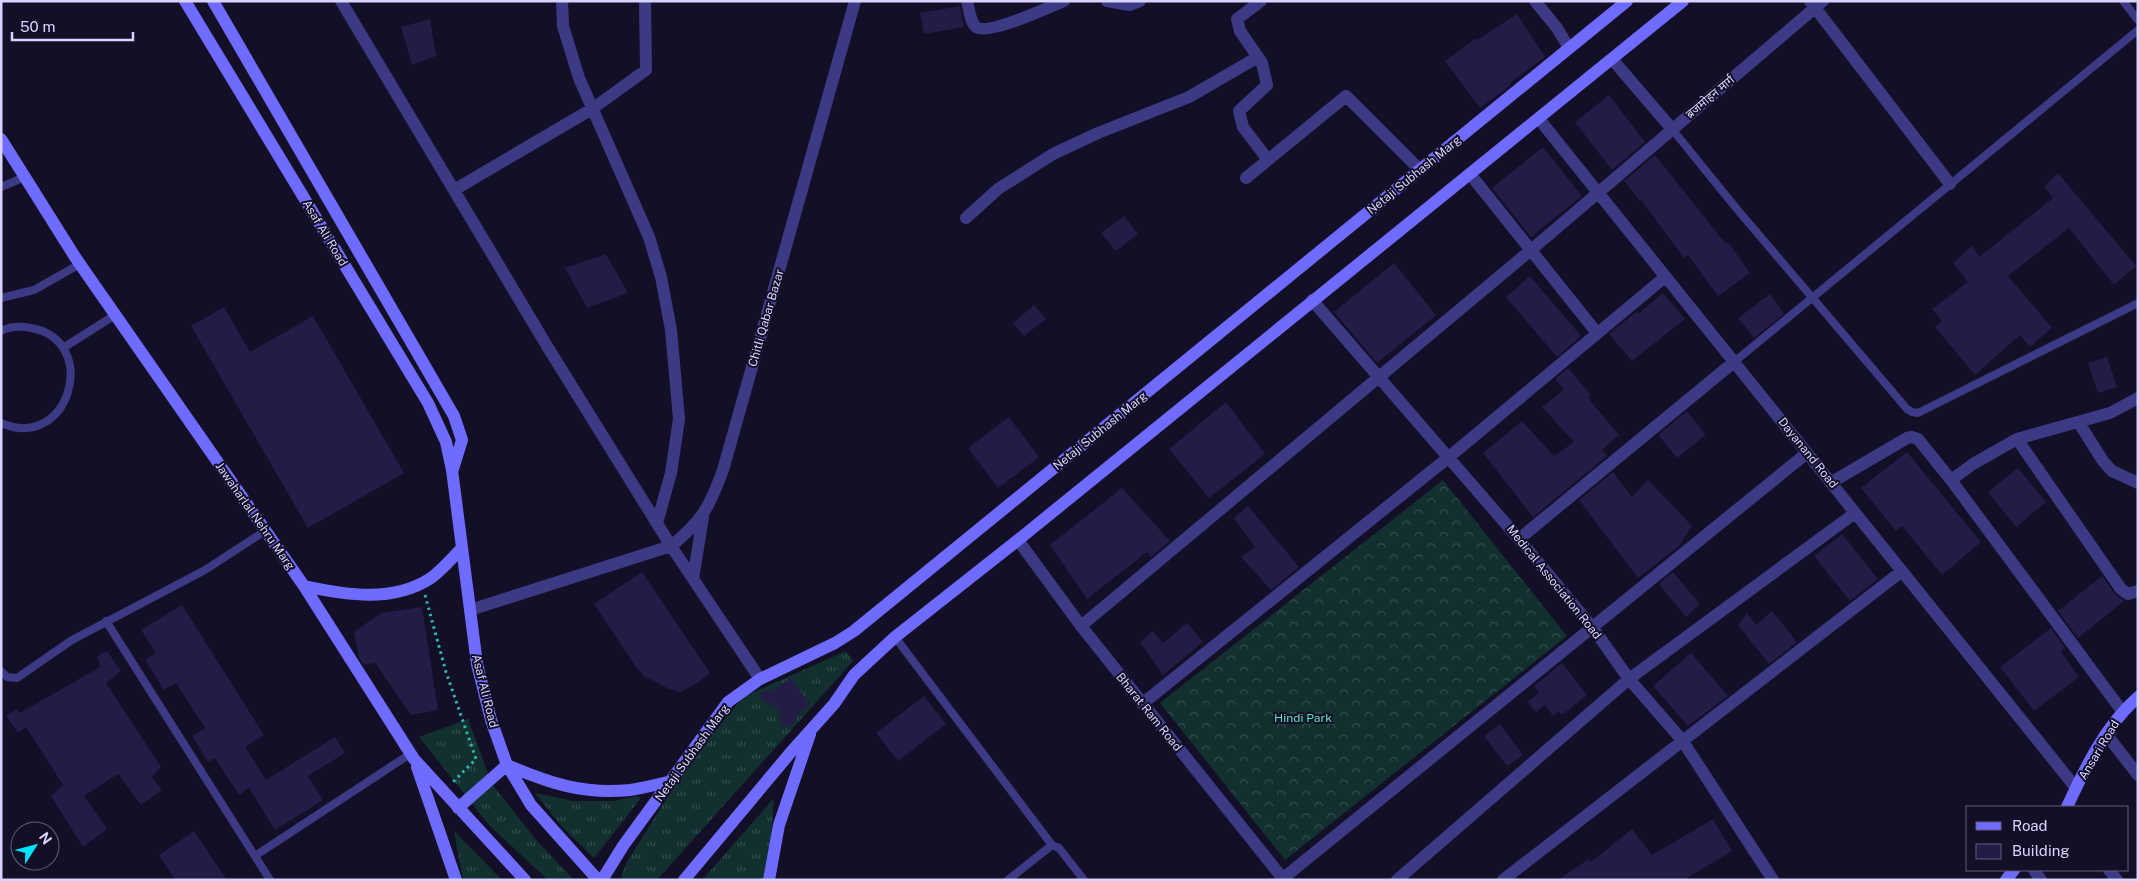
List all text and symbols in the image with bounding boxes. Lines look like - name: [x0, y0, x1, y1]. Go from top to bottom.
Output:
- scale bar: [12, 10, 134, 42]
- text: 50 m: [20, 18, 55, 35]
- street label: ब्रजमोहन मार्ग: [1682, 71, 1738, 121]
- street label: Netaji Subhash Marg: [1364, 133, 1464, 217]
- street label: Asaf Ali Road: [300, 197, 350, 269]
- street label: Chitli Qabar Bazar: [745, 267, 787, 368]
- street label: Netaji Subhash Marg: [1050, 389, 1150, 473]
- street label: Dayanand Road: [1775, 415, 1841, 491]
- street label: Jawaharlal Nehru Marg: [212, 459, 298, 573]
- street label: Medical Association Road: [1504, 522, 1604, 642]
- street label: Asaf Ali Road: [469, 653, 501, 729]
- street label: Bharat Ram Road: [1113, 670, 1185, 754]
- street label: Netaji Subhash Marg: [652, 702, 732, 804]
- park label: Hindi Park: [1274, 711, 1332, 725]
- street label: Ansari Road: [2076, 718, 2122, 782]
- legend: [1966, 806, 2129, 871]
- text: Road: [2012, 817, 2048, 834]
- north arrow: [10, 821, 60, 871]
- text: N: [36, 829, 55, 847]
- text: Building: [2012, 842, 2070, 859]

